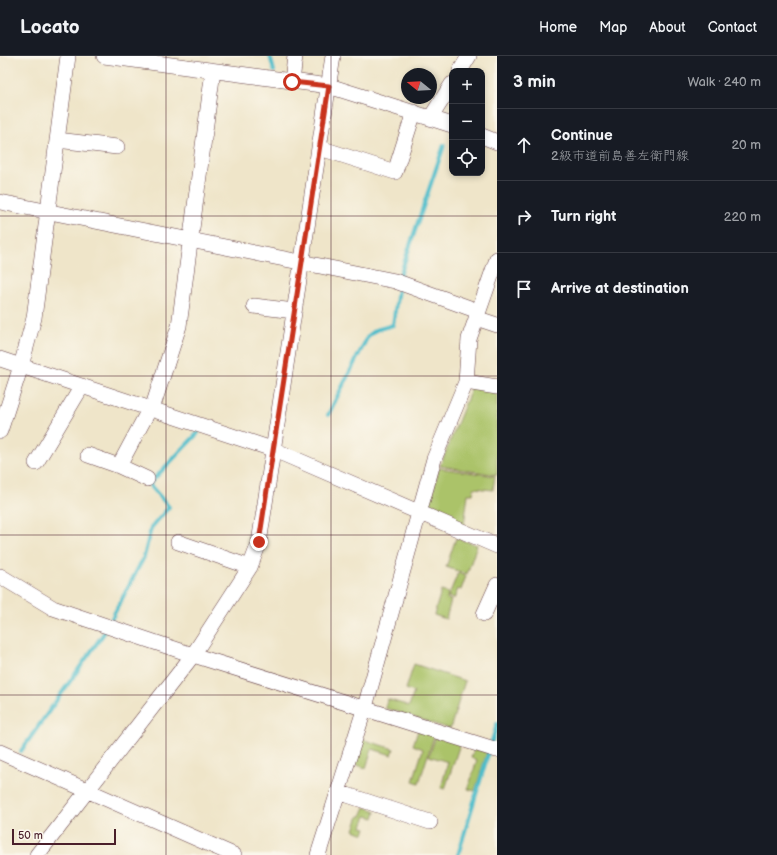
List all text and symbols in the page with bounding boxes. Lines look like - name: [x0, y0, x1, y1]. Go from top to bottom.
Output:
- text: Locato: [20, 16, 80, 39]
- text: Home: [539, 19, 577, 36]
- text: Map: [599, 19, 627, 36]
- text: About: [649, 19, 686, 36]
- text: Contact: [708, 19, 757, 36]
- north arrow: [401, 68, 437, 104]
- map controls: [449, 68, 485, 176]
- button: +: [449, 68, 485, 104]
- text: 3 min: [513, 72, 556, 92]
- route start: [283, 73, 301, 91]
- text: Walk · 240 m: [687, 74, 761, 90]
- button: −: [449, 104, 485, 140]
- text: Continue: [551, 126, 613, 145]
- icon: ahead: [513, 134, 535, 156]
- text: 20 m: [731, 137, 761, 153]
- button: locate: [449, 140, 485, 176]
- text: 2級市道前島善左衛門線: [551, 148, 689, 164]
- icon: right: [513, 206, 535, 228]
- text: Turn right: [551, 207, 616, 226]
- text: 220 m: [724, 209, 761, 225]
- icon: arrive: [513, 278, 535, 300]
- text: Arrive at destination: [551, 279, 689, 298]
- route end: [250, 533, 268, 551]
- scale bar: [12, 827, 116, 846]
- text: 50 m: [18, 829, 43, 842]

